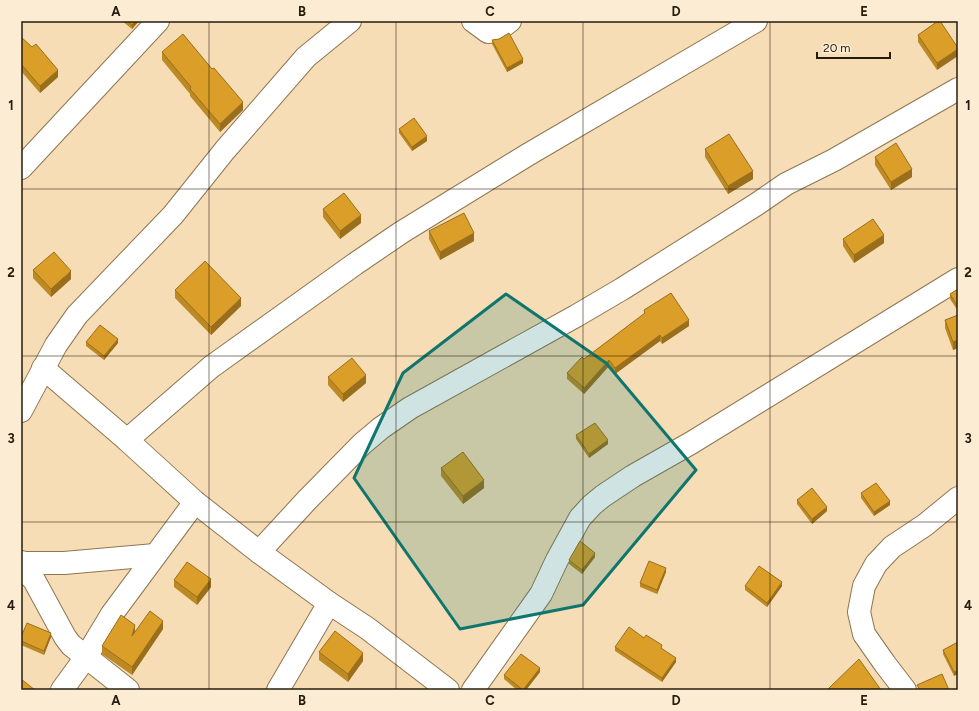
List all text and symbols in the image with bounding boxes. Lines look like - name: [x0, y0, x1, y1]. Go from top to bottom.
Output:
- text: A: [111, 4, 121, 19]
- text: B: [298, 4, 306, 19]
- text: C: [485, 4, 495, 19]
- text: D: [671, 4, 681, 19]
- text: E: [860, 4, 868, 19]
- scale bar: [817, 34, 890, 60]
- text: 20 m: [823, 41, 851, 55]
- text: 1: [8, 98, 14, 113]
- text: 1: [965, 98, 971, 113]
- text: 2: [7, 265, 15, 280]
- text: 2: [964, 265, 972, 280]
- text: 3: [7, 431, 15, 446]
- text: 3: [964, 431, 972, 446]
- text: 4: [7, 598, 15, 613]
- text: 4: [964, 598, 972, 613]
- text: A: [111, 693, 121, 708]
- text: B: [298, 693, 306, 708]
- text: C: [485, 693, 495, 708]
- text: D: [671, 693, 681, 708]
- text: E: [860, 693, 868, 708]

